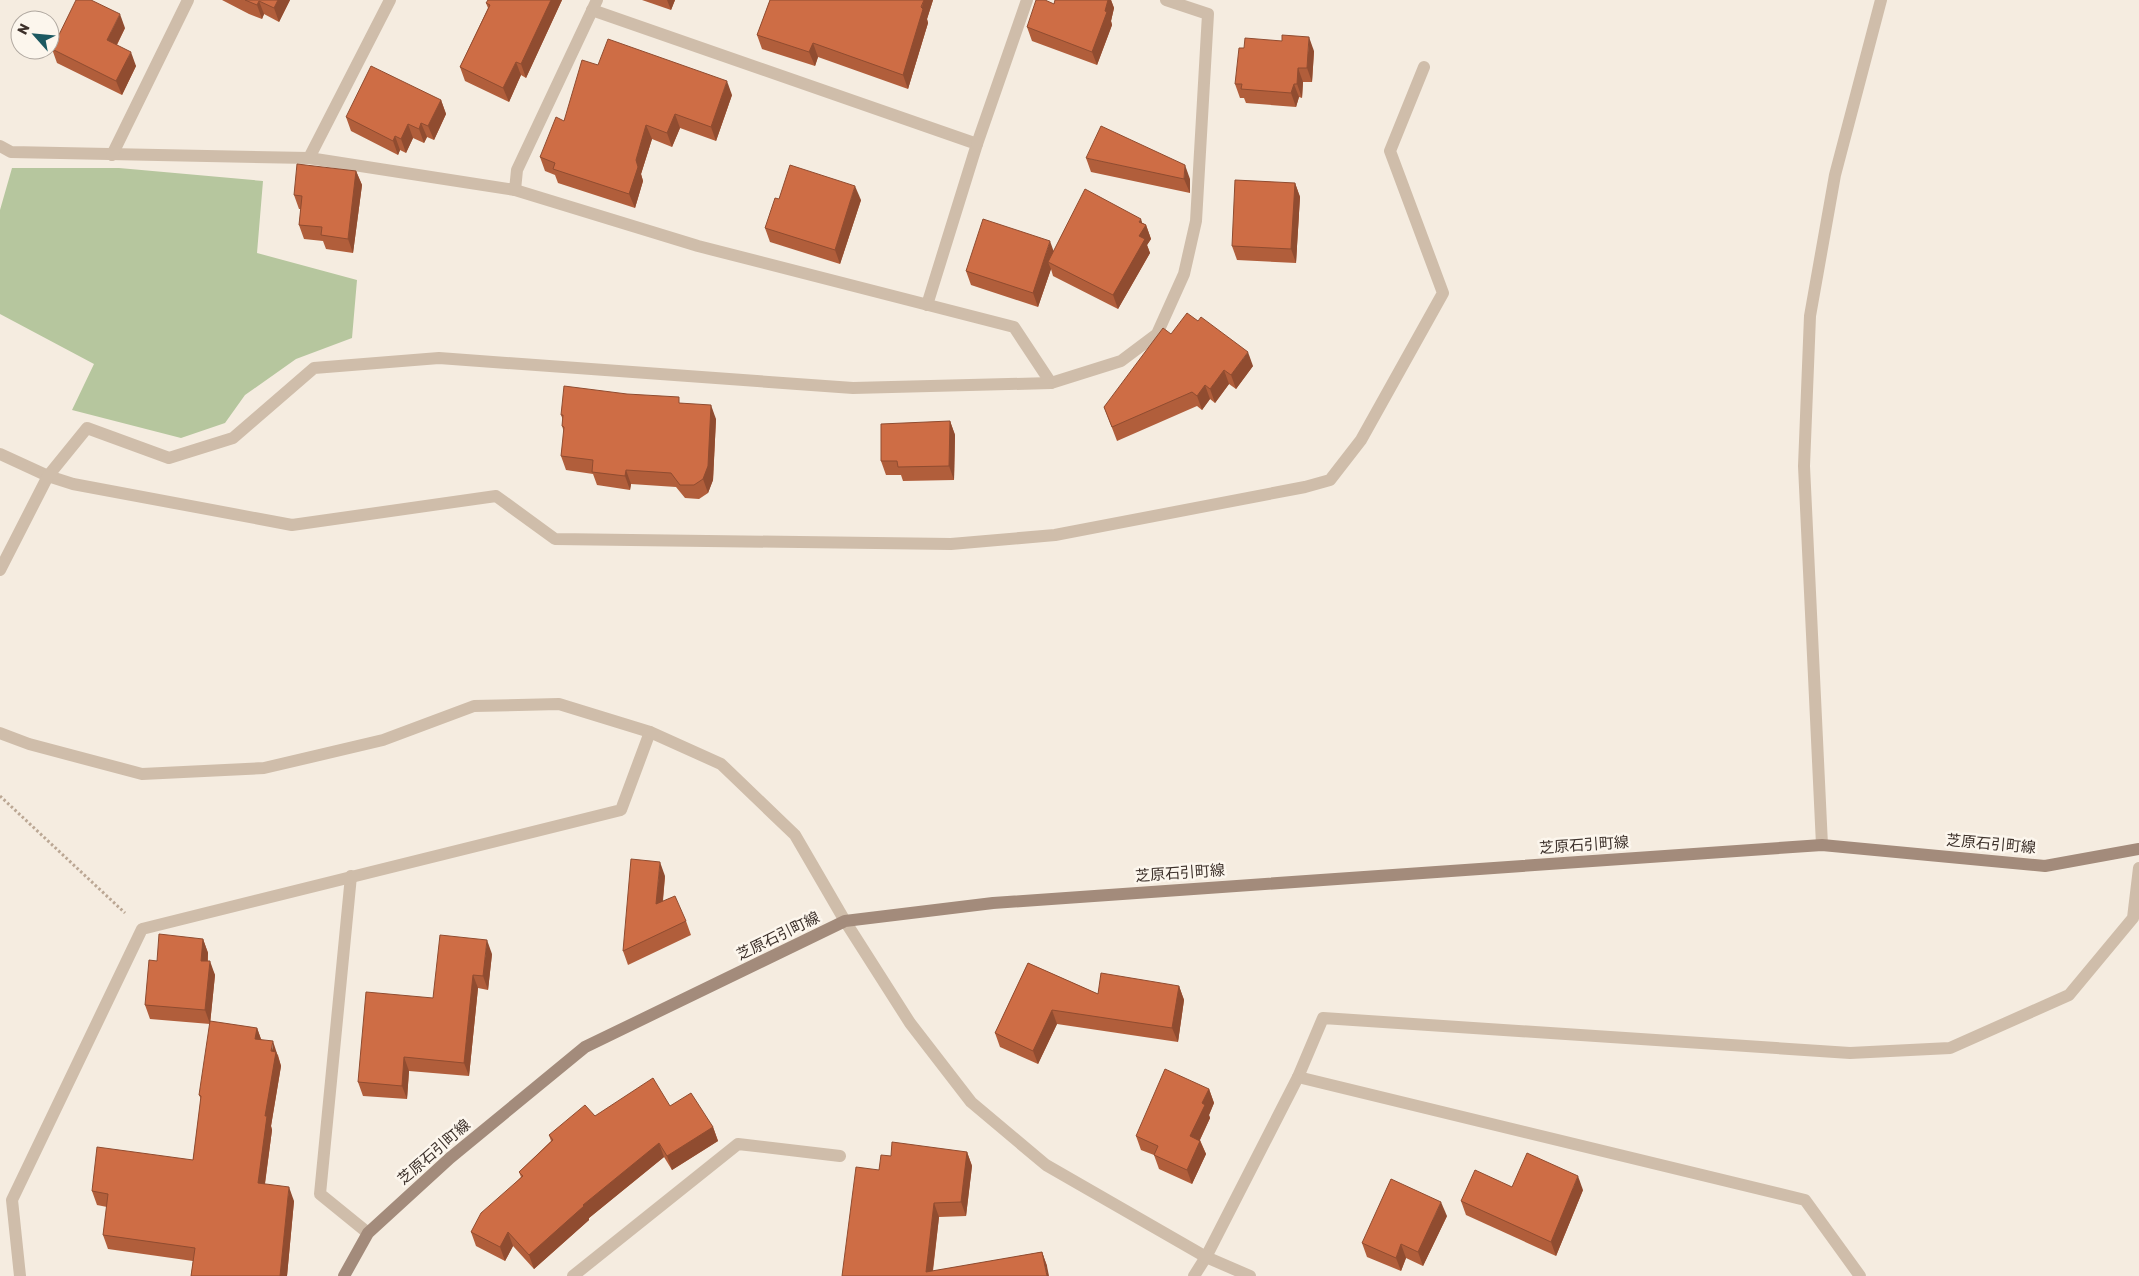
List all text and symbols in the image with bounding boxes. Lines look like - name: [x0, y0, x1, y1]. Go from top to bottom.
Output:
- north arrow: [10, 10, 60, 60]
- text: N: [14, 21, 34, 38]
- street label: 芝原石引町線: [1945, 831, 2037, 857]
- street label: 芝原石引町線: [1538, 833, 1630, 857]
- street label: 芝原石引町線: [1134, 861, 1226, 885]
- street label: 芝原石引町線: [734, 908, 822, 964]
- street label: 芝原石引町線: [394, 1116, 474, 1188]

